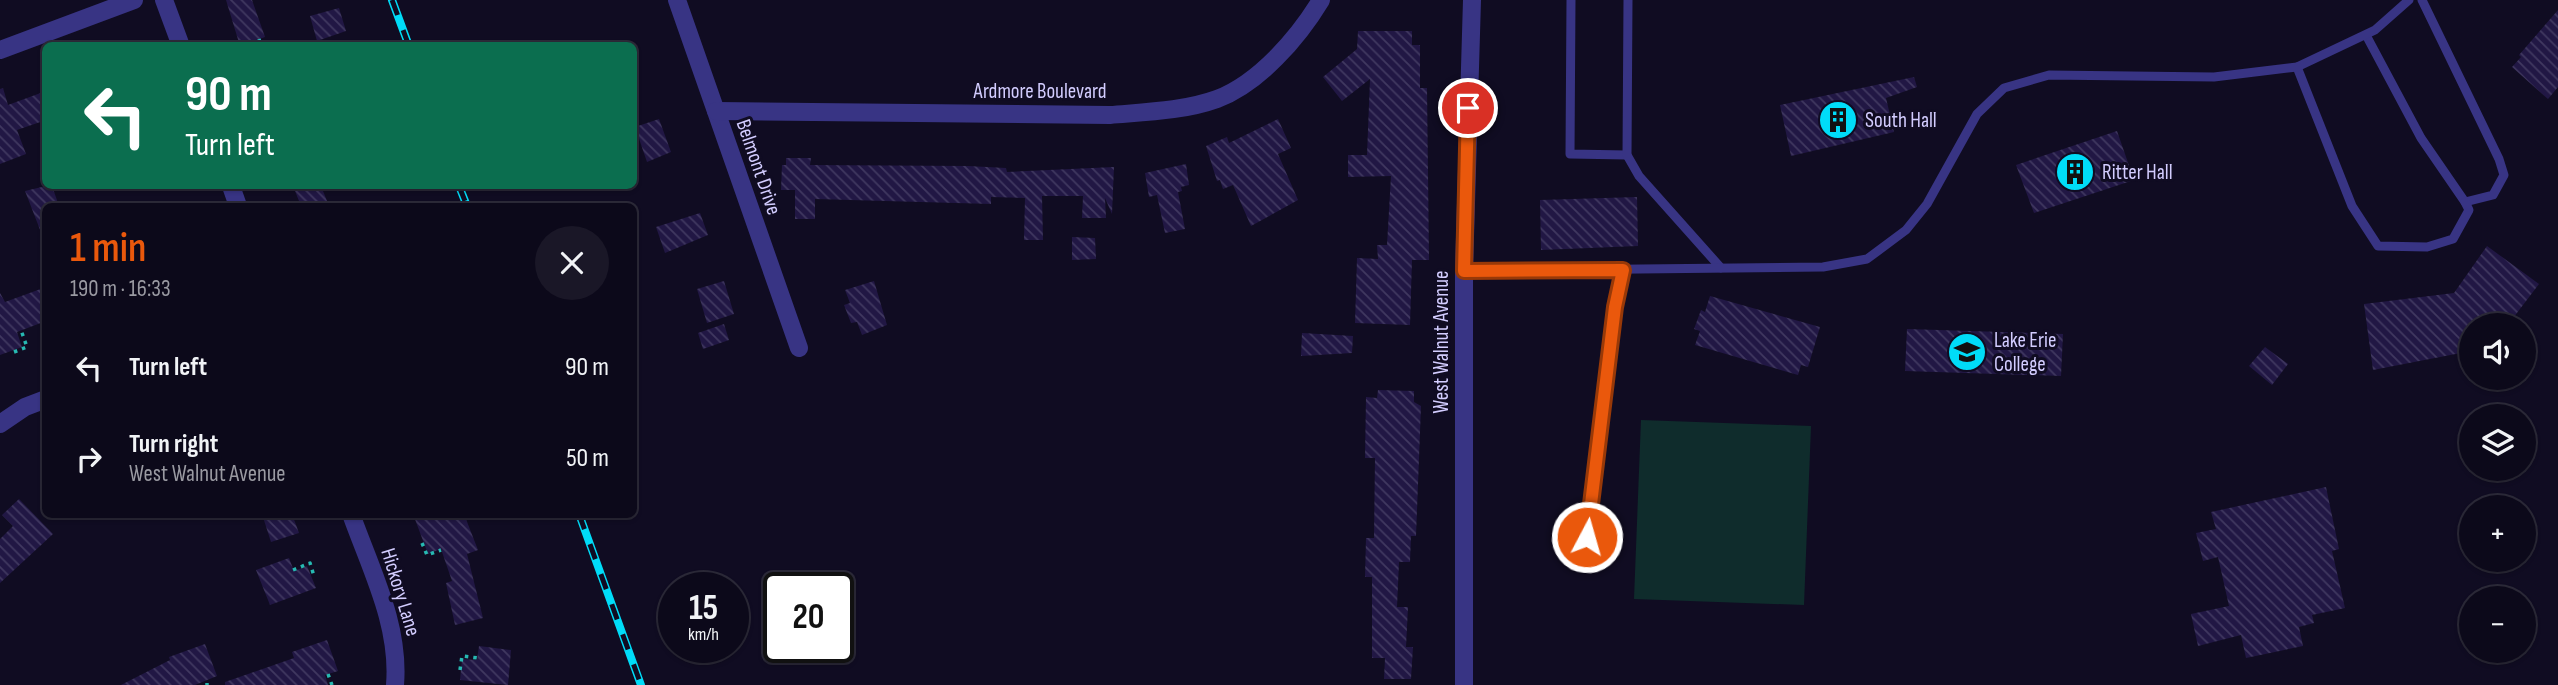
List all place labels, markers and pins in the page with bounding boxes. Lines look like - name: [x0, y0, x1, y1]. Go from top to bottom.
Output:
- pin: [1438, 78, 1498, 138]
- building icon: South Hall: [1817, 99, 1859, 141]
- place label: South Hall: [1865, 108, 1937, 133]
- building icon: Ritter Hall: [2054, 151, 2096, 193]
- place label: Ritter Hall: [2102, 160, 2173, 185]
- place label: Lake Erie College: [1994, 328, 2056, 377]
- school or university icon: Lake Erie College: [1946, 331, 1988, 373]

